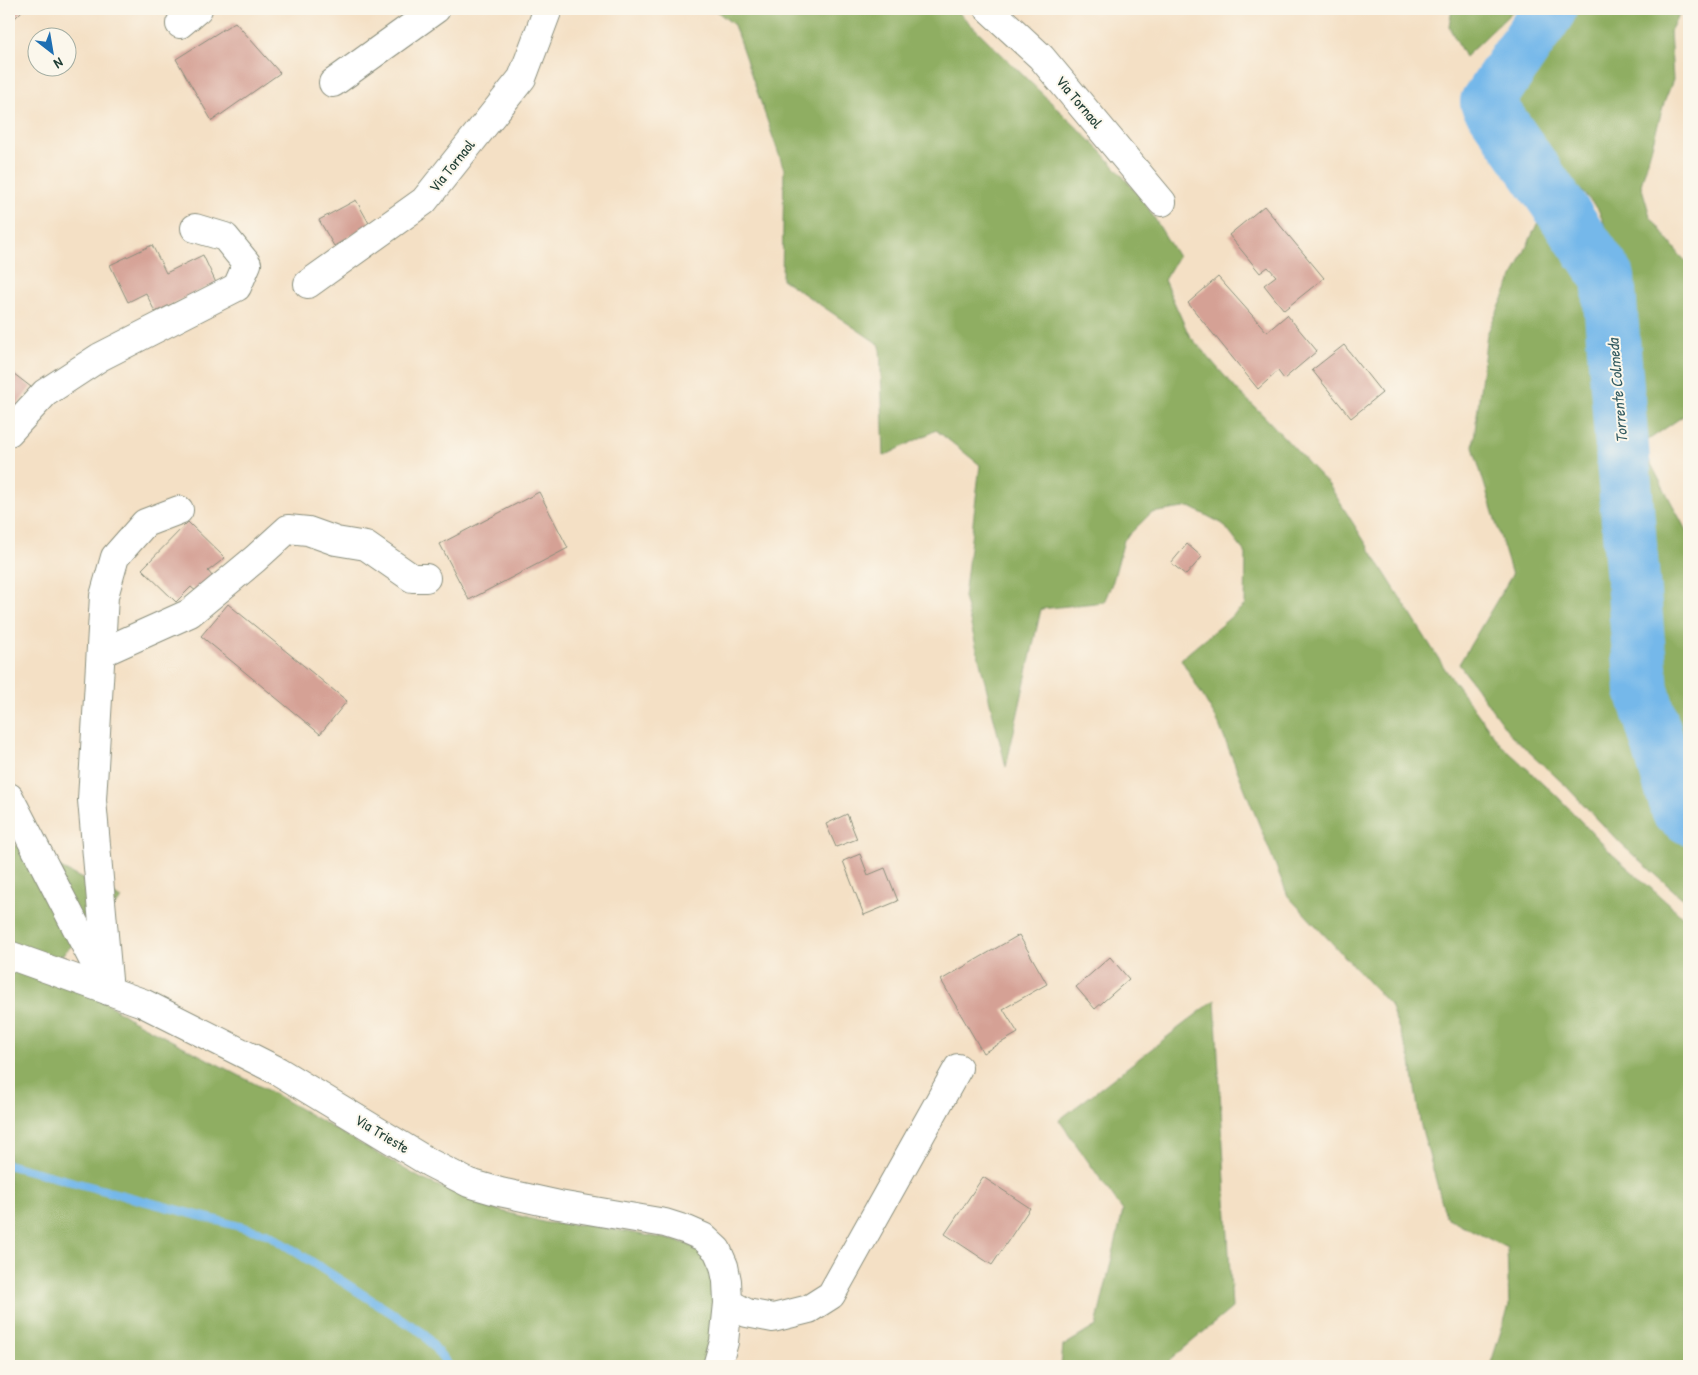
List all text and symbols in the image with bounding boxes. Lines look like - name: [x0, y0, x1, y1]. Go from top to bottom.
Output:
- north arrow: [28, 28, 78, 78]
- text: N: [50, 54, 67, 74]
- street label: Via Tornaol: [1051, 71, 1108, 132]
- street label: Via Tornaol: [424, 135, 479, 197]
- water label: Torrente Colmeda: [1601, 336, 1633, 444]
- street label: Via Trieste: [351, 1109, 413, 1158]

